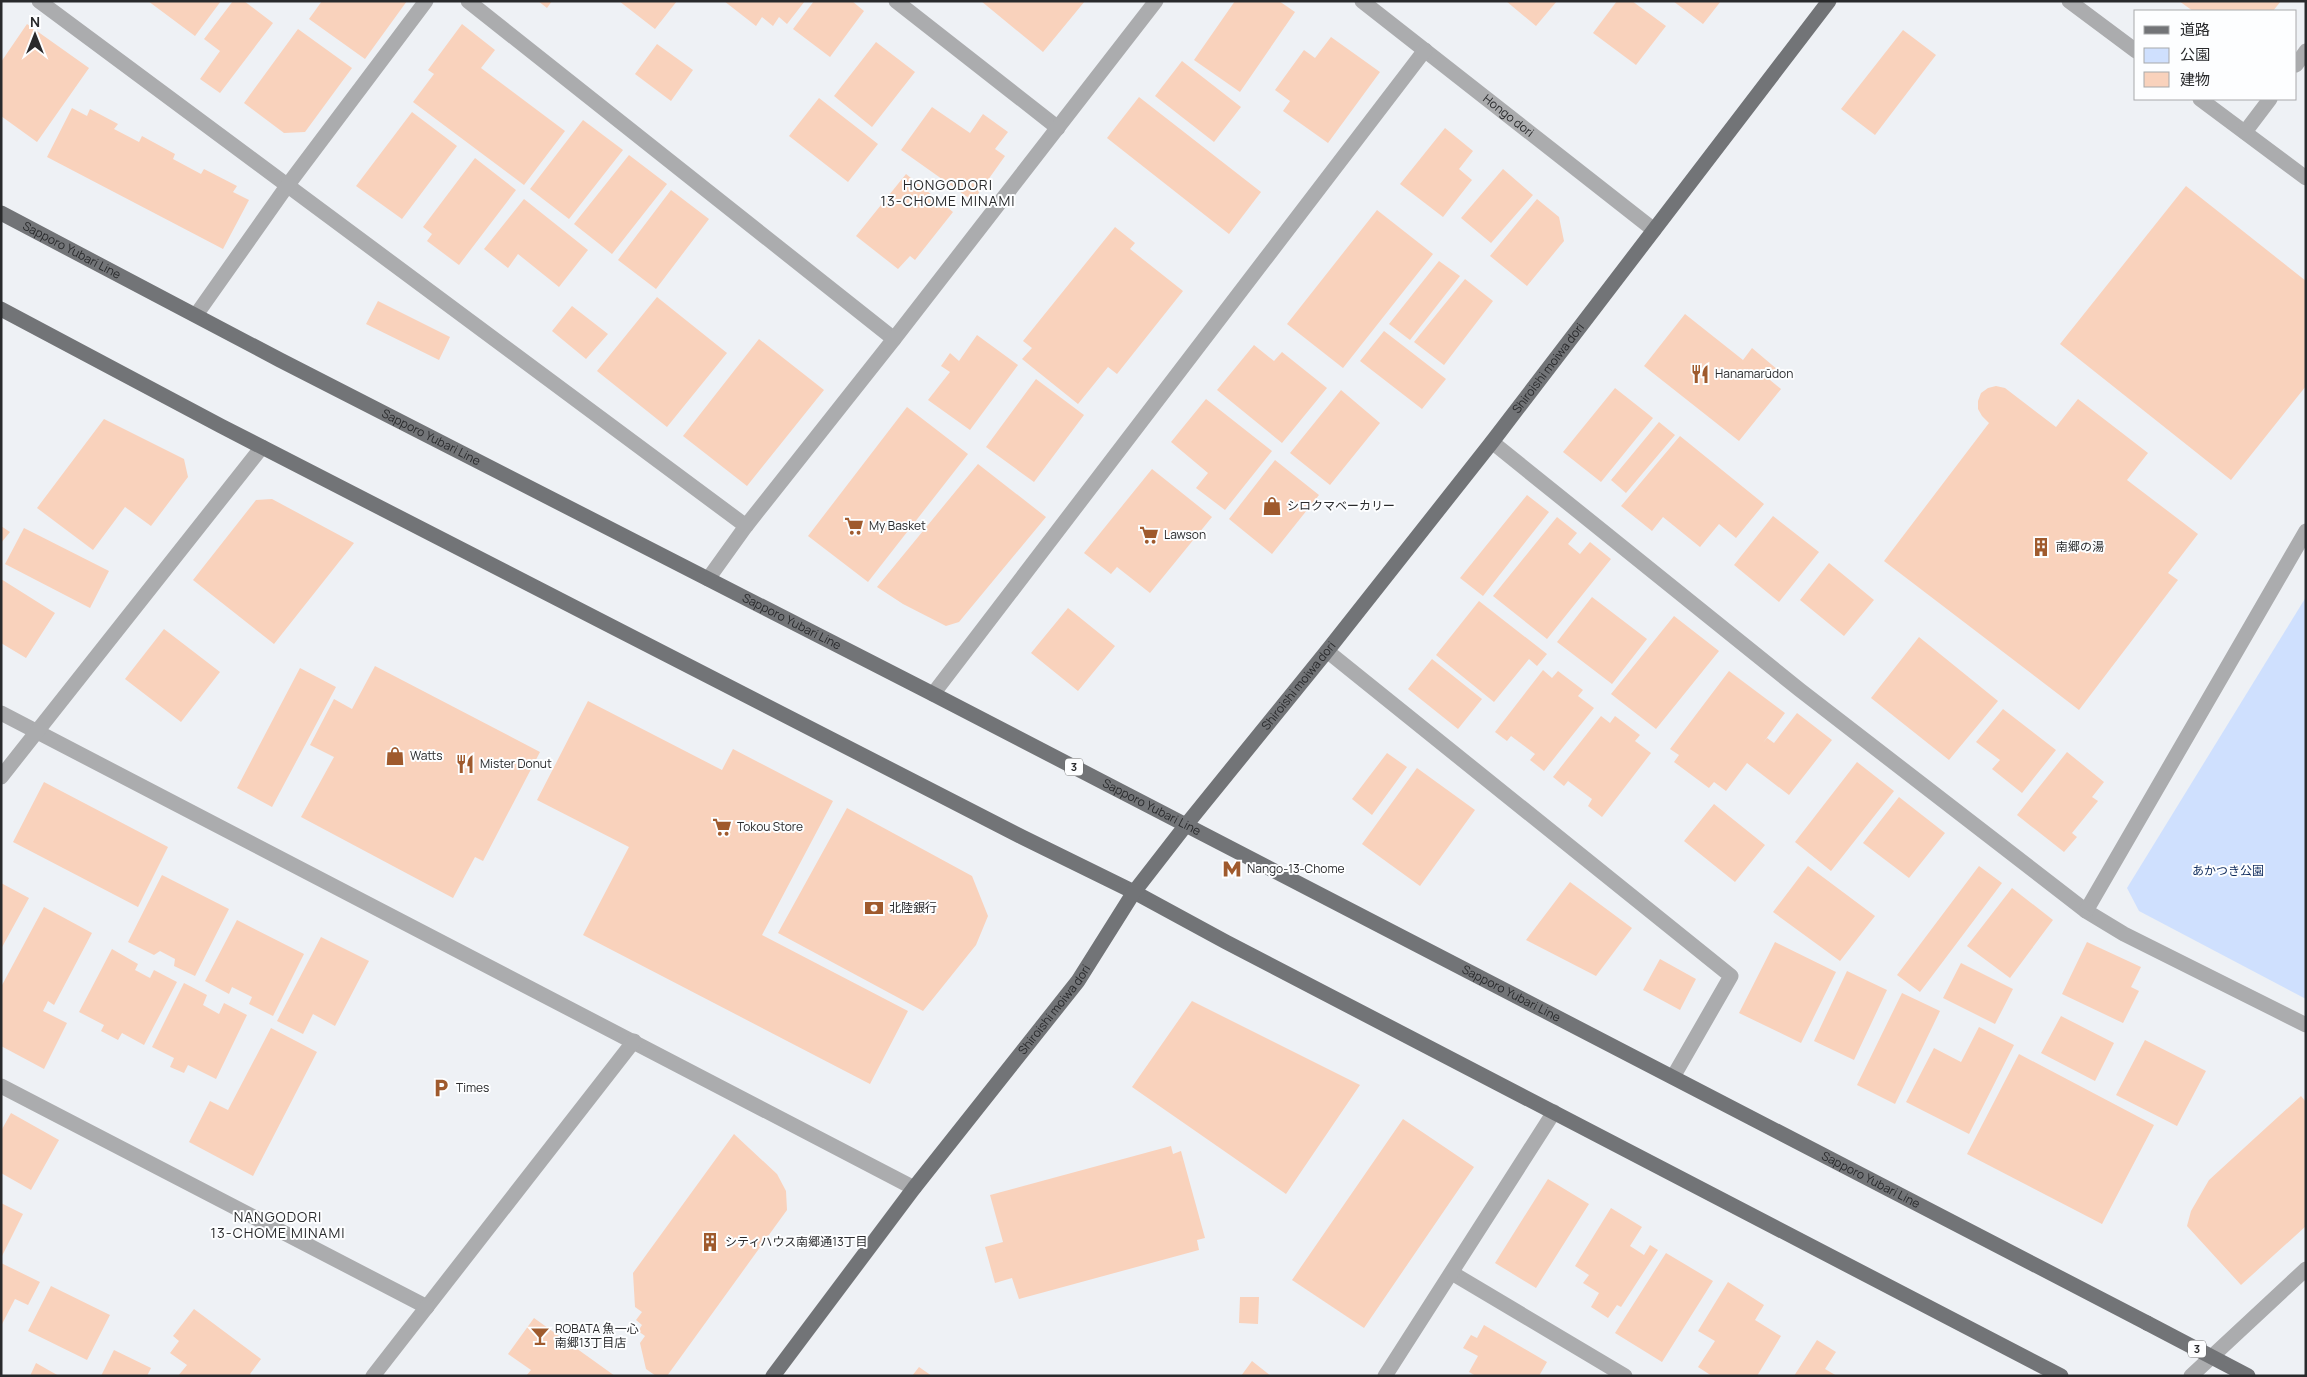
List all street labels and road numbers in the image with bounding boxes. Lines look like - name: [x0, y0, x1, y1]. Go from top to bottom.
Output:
- street label: Hongo dori: [1480, 90, 1538, 141]
- street label: Sapporo Yubari Line: [20, 217, 124, 283]
- street label: Shiroishi moiwa dori: [1508, 319, 1588, 417]
- street label: Sapporo Yubari Line: [379, 404, 484, 469]
- street label: Sapporo Yubari Line: [739, 589, 844, 654]
- street label: Shiroishi moiwa dori: [1257, 638, 1339, 734]
- road number: 3: [1065, 759, 1083, 776]
- street label: Sapporo Yubari Line: [1100, 774, 1204, 839]
- street label: Shiroishi moiwa dori: [1014, 961, 1094, 1058]
- street label: Sapporo Yubari Line: [1459, 961, 1564, 1026]
- street label: Sapporo Yubari Line: [1819, 1147, 1923, 1212]
- road number: 3: [2188, 1340, 2206, 1358]

